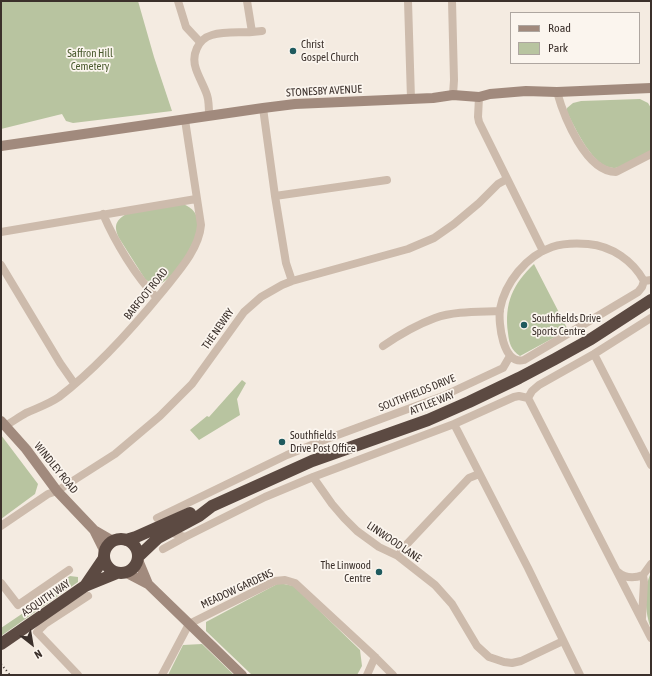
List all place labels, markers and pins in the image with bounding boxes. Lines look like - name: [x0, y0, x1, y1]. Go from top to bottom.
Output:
- place label: Christ Gospel Church: [301, 38, 359, 64]
- marker: Christ Gospel Church: [288, 46, 298, 56]
- place label: Southfields Drive Sports Centre: [532, 312, 601, 338]
- marker: Southfields Drive Sports Centre: [519, 320, 529, 330]
- place label: Southfields Drive Post Office: [290, 429, 356, 455]
- marker: Southfields Drive Post Office: [277, 437, 287, 447]
- place label: The Linwood Centre: [320, 559, 371, 585]
- marker: The Linwood Centre: [374, 567, 384, 577]

